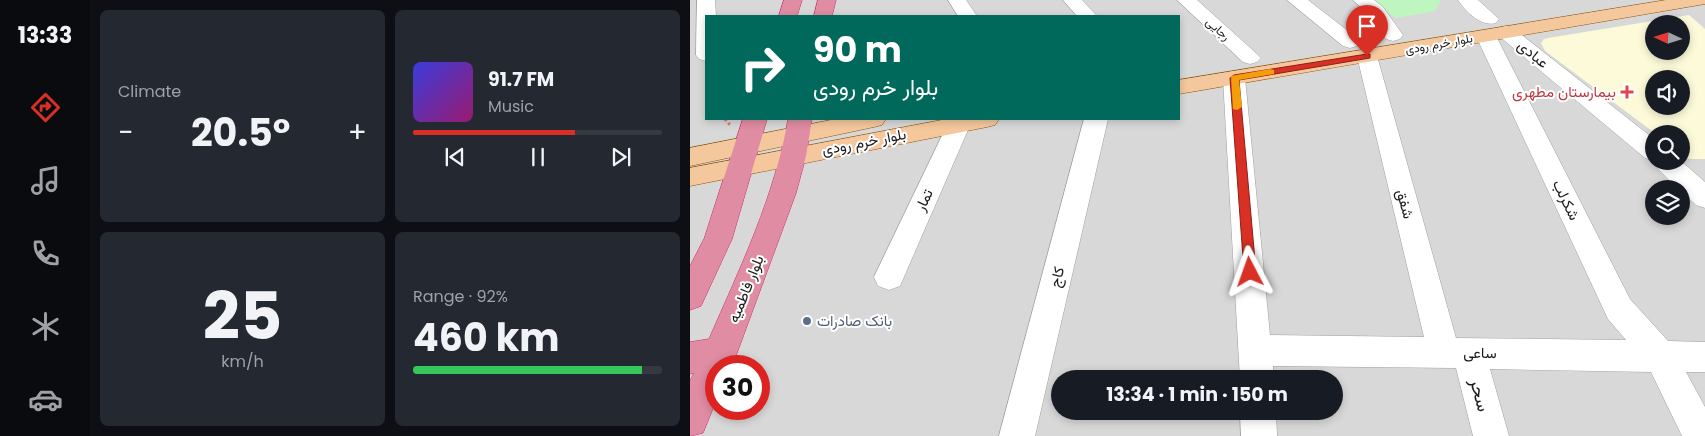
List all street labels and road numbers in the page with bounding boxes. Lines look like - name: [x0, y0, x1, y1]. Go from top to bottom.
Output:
- street label: رجایی: [1202, 13, 1234, 44]
- street label: بلوار خرم رودی: [1404, 29, 1474, 58]
- street label: عبادی: [1513, 35, 1554, 73]
- street label: بلوار خرم رودی: [820, 123, 908, 160]
- street label: شکرلب: [1548, 176, 1585, 224]
- street label: تمار: [909, 185, 938, 215]
- street label: شفق: [1392, 187, 1419, 221]
- street label: بلوار فاطمیه: [723, 252, 769, 326]
- street label: کاج: [1044, 264, 1070, 290]
- street label: ساعی: [1463, 342, 1497, 363]
- street label: سحر: [1464, 375, 1497, 414]

